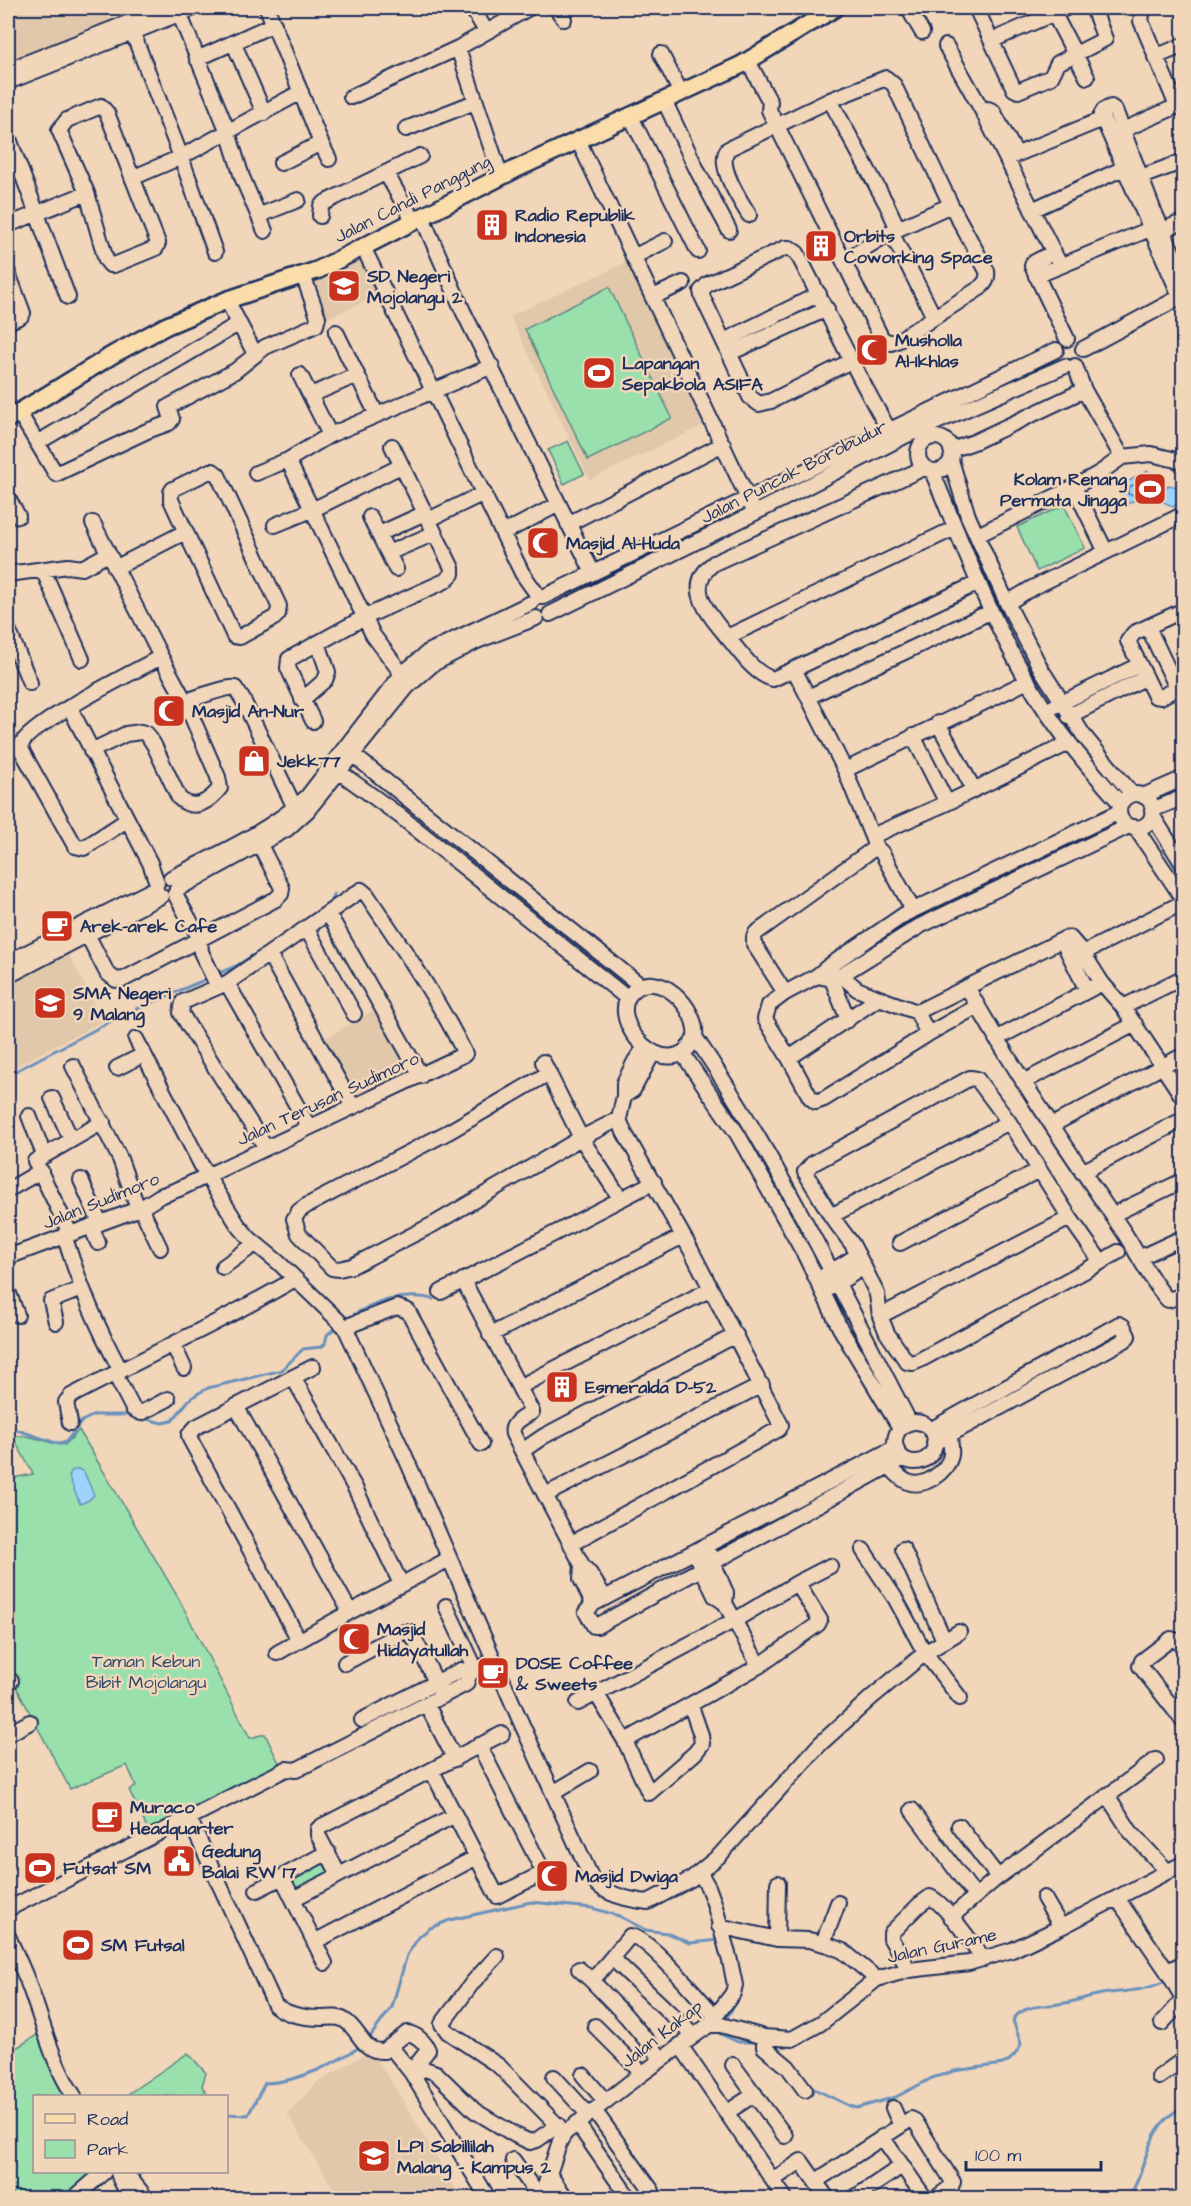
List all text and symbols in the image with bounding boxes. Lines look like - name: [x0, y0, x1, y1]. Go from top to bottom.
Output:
- street label: Jalan Candi Panggung: [330, 149, 496, 250]
- place label: Radio Republik Indonesia: [515, 203, 636, 249]
- building icon: Radio Republik Indonesia: [474, 207, 510, 243]
- place label: Orbits Coworking Space: [844, 224, 993, 271]
- building icon: Orbits Coworking Space: [803, 228, 839, 264]
- place label: SD Negeri Mojolangu 2: [366, 264, 463, 311]
- school or university icon: SD Negeri Mojolangu 2: [326, 268, 362, 304]
- place label: Musholla Al-Ikhlas: [895, 328, 963, 374]
- mosque icon: Musholla Al-Ikhlas: [854, 332, 890, 368]
- place label: Lapangan Sepakbola ASIFA: [621, 351, 763, 397]
- sports icon: Lapangan Sepakbola ASIFA: [581, 355, 617, 391]
- street label: Jalan Puncak Borobudur: [697, 414, 891, 530]
- place label: Kolam Renang Permata Jingga: [1000, 467, 1128, 514]
- sports icon: Kolam Renang Permata Jingga: [1132, 471, 1168, 507]
- mosque icon: Masjid Al-Huda: [525, 525, 561, 561]
- place label: Masjid Al-Huda: [566, 531, 681, 556]
- mosque icon: Masjid An-Nur: [151, 693, 187, 729]
- place label: Masjid An-Nur: [192, 699, 304, 724]
- shop icon: Jekk77: [236, 743, 272, 779]
- place label: Jekk77: [276, 749, 341, 774]
- cafe icon: Arek-arek Cafe: [39, 908, 75, 944]
- place label: Arek-arek Cafe: [80, 914, 218, 939]
- place label: SMA Negeri 9 Malang: [72, 981, 171, 1028]
- school or university icon: SMA Negeri 9 Malang: [32, 985, 68, 1021]
- street label: Jalan Terusan Sudimoro: [233, 1046, 423, 1152]
- street label: Jalan Sudimoro: [39, 1166, 163, 1236]
- building icon: Esmeralda D-52: [544, 1369, 580, 1405]
- place label: Esmeralda D-52: [585, 1375, 717, 1400]
- place label: Masjid Hidayatullah: [377, 1617, 469, 1664]
- mosque icon: Masjid Hidayatullah: [336, 1621, 372, 1657]
- park label: Taman Kebun Bibit Mojolangu: [86, 1649, 206, 1696]
- place label: DOSE Coffee & Sweets: [515, 1651, 633, 1697]
- cafe icon: DOSE Coffee & Sweets: [475, 1655, 511, 1691]
- place label: Muraco Headquarter: [130, 1795, 234, 1841]
- cafe icon: Muraco Headquarter: [89, 1799, 125, 1835]
- place label: Gedung Balai RW 17: [202, 1839, 297, 1885]
- public building icon: Gedung Balai RW 17: [161, 1843, 197, 1879]
- sports icon: Futsat SM: [22, 1850, 58, 1886]
- place label: Futsat SM: [63, 1856, 151, 1881]
- mosque icon: Masjid Dwiga: [534, 1858, 570, 1894]
- place label: Masjid Dwiga: [575, 1864, 679, 1890]
- street label: Jalan Gurame: [885, 1922, 999, 1970]
- sports icon: SM Futsal: [60, 1927, 96, 1963]
- place label: SM Futsal: [100, 1933, 185, 1958]
- street label: Jalan Kakap: [616, 1994, 708, 2074]
- legend: [33, 2095, 228, 2173]
- text: Road: [87, 2107, 128, 2132]
- place label: LPI Sabillilah Malang - Kampus 2: [397, 2134, 552, 2181]
- scale bar: [966, 2134, 1101, 2172]
- text: Park: [87, 2137, 129, 2162]
- school or university icon: LPI Sabillilah Malang - Kampus 2: [356, 2138, 392, 2174]
- text: 100 m: [975, 2143, 1021, 2168]

